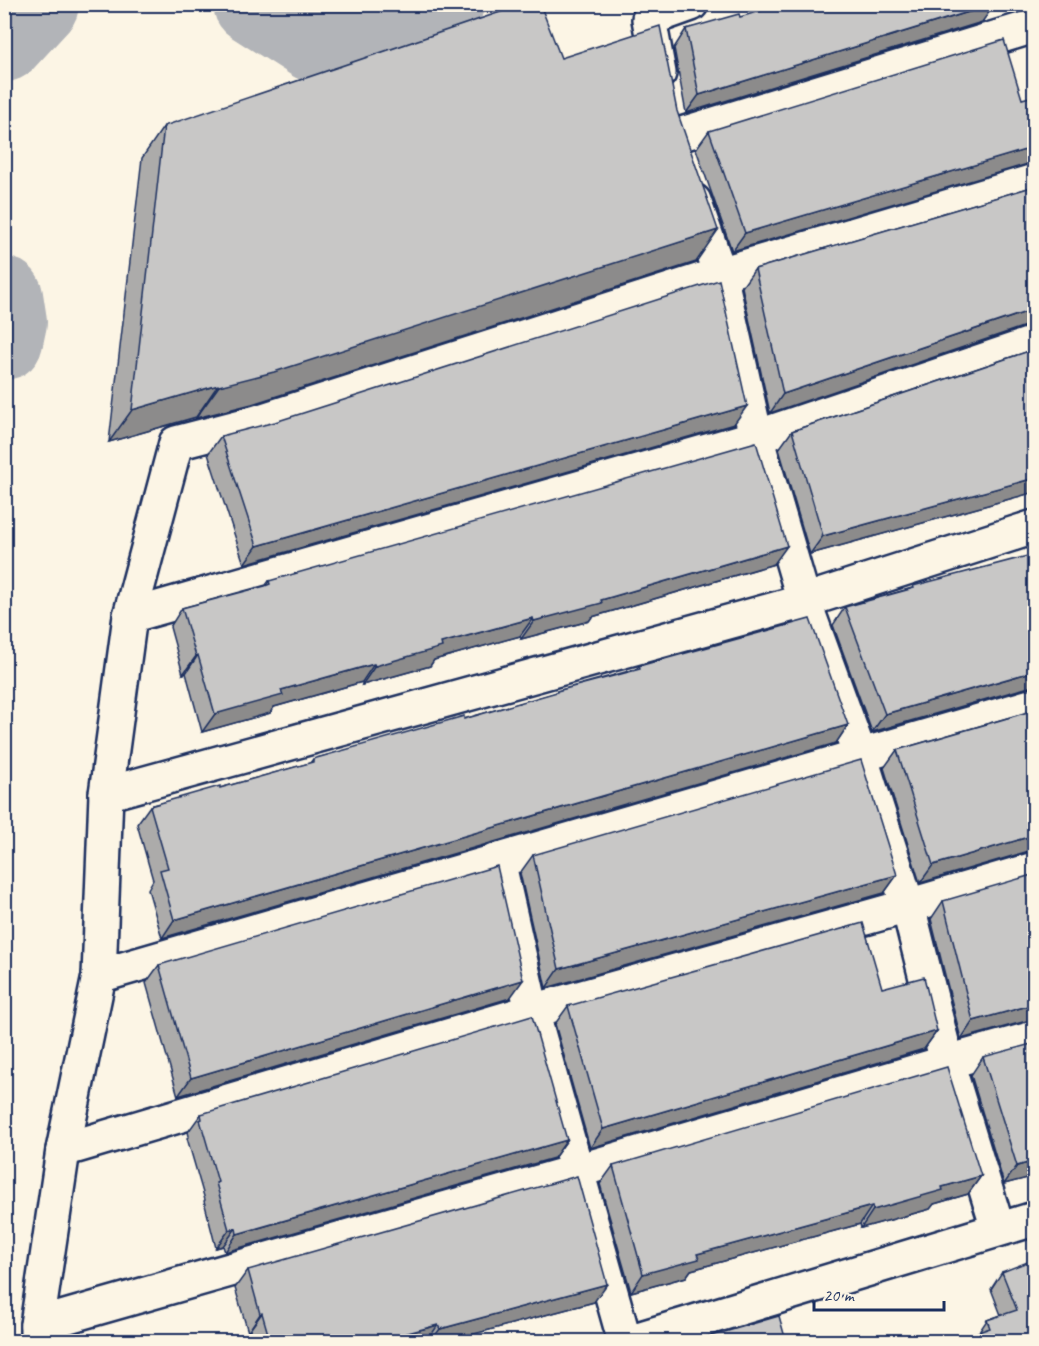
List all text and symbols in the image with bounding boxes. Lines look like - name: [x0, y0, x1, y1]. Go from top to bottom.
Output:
- scale bar: [814, 1274, 944, 1312]
- text: 20 m: [823, 1284, 856, 1306]

